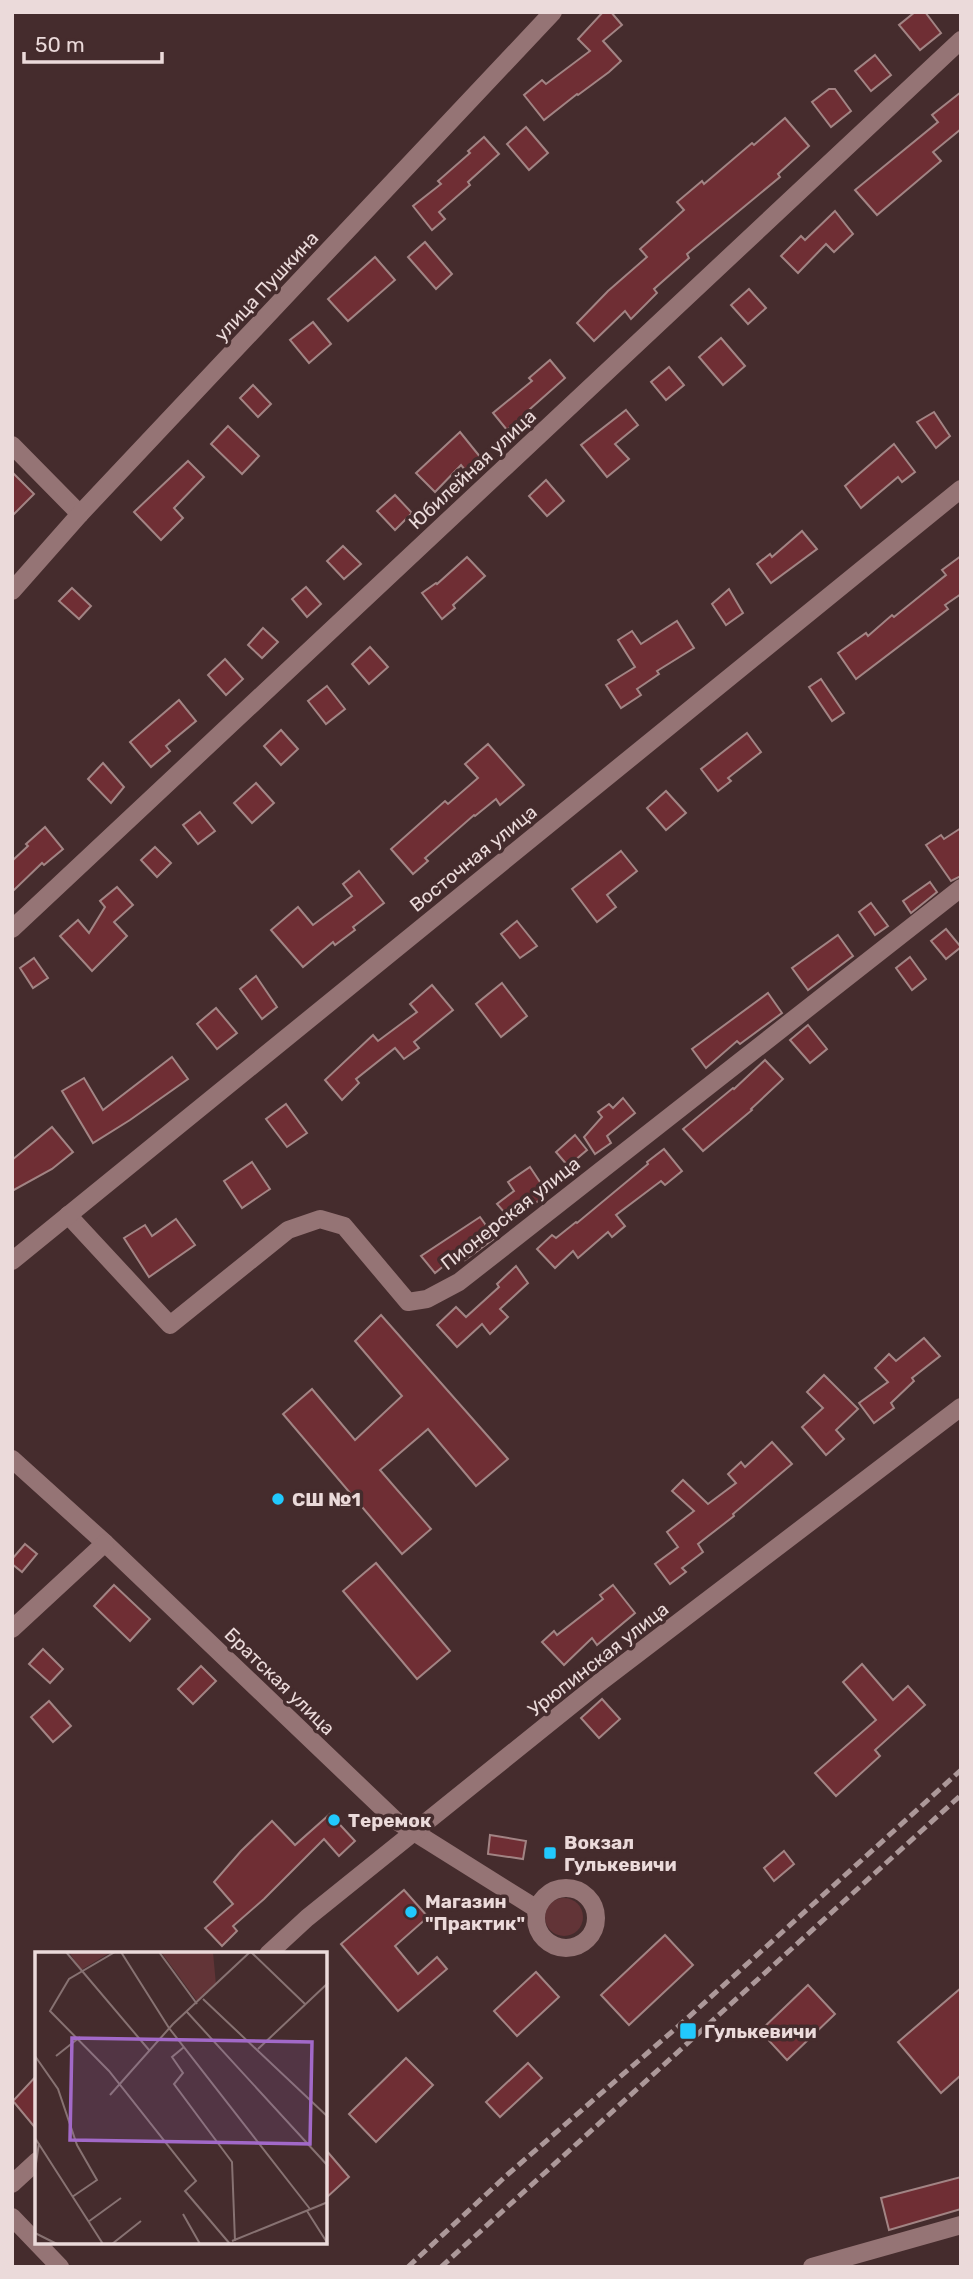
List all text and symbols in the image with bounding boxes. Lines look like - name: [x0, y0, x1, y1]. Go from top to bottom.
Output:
- scale bar: [24, 21, 163, 65]
- text: 50 m: [35, 32, 85, 57]
- street label: улица Пушкина: [210, 227, 323, 346]
- street label: Юбилейная улица: [404, 404, 541, 534]
- street label: Восточная улица: [405, 800, 542, 917]
- street label: Пионерская улица: [436, 1152, 585, 1275]
- place label: СШ №1: [292, 1488, 361, 1511]
- marker: СШ №1: [270, 1491, 286, 1507]
- street label: Урюпинская улица: [523, 1597, 673, 1721]
- street label: Братская улица: [220, 1623, 340, 1740]
- place label: Теремок: [348, 1809, 432, 1832]
- marker: Теремок: [326, 1812, 342, 1828]
- place label: Вокзал Гулькевичи: [564, 1831, 677, 1876]
- marker: Вокзал Гулькевичи: [542, 1845, 558, 1861]
- place label: Магазин "Практик": [425, 1890, 525, 1935]
- marker: Магазин "Практик": [403, 1904, 419, 1920]
- inset map: [35, 1952, 327, 2244]
- place label: Гулькевичи: [704, 2020, 817, 2043]
- marker: Гулькевичи: [678, 2021, 698, 2041]

